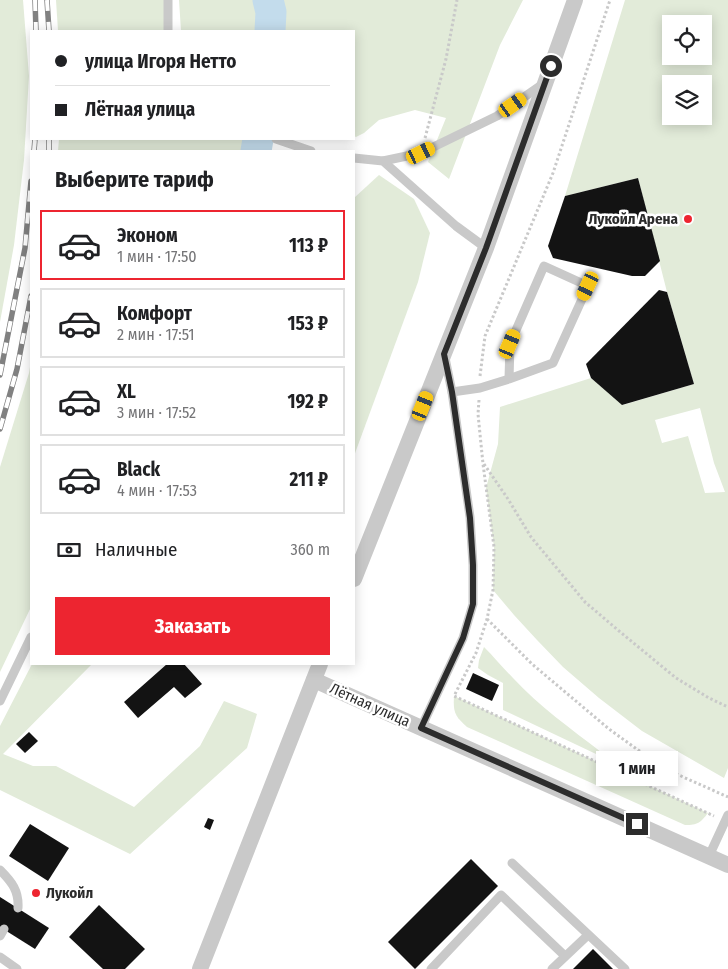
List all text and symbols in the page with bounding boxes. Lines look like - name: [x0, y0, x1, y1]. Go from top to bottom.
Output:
- map controls: [662, 15, 712, 125]
- button: locate: [662, 15, 712, 65]
- text: улица Игоря Нетто: [85, 50, 236, 73]
- route start: [540, 55, 562, 77]
- button: layers: [662, 75, 712, 125]
- car: [496, 90, 529, 120]
- text: Лётная улица: [85, 98, 195, 121]
- car: [404, 140, 437, 166]
- text: Выберите тариф: [55, 166, 214, 193]
- place label: Лукойл Арена: [588, 210, 679, 228]
- marker: Лукойл Арена: [682, 213, 694, 225]
- icon: car: [57, 223, 102, 268]
- text: Эконом: [117, 224, 178, 247]
- text: 113 ₽: [289, 234, 328, 257]
- text: 1 мин · 17:50: [117, 247, 197, 266]
- car: [574, 269, 601, 303]
- icon: car: [57, 301, 102, 346]
- text: Комфорт: [117, 302, 192, 325]
- text: 153 ₽: [288, 312, 328, 335]
- text: 2 мин · 17:51: [117, 325, 195, 344]
- car: [497, 327, 522, 361]
- icon: car: [57, 379, 102, 424]
- text: XL: [117, 380, 136, 403]
- car: [410, 389, 435, 423]
- text: 192 ₽: [287, 390, 328, 413]
- text: 3 мин · 17:52: [117, 403, 196, 422]
- icon: car: [57, 457, 102, 502]
- text: Black: [117, 458, 160, 481]
- text: 211 ₽: [290, 468, 328, 491]
- text: 4 мин · 17:53: [117, 481, 197, 500]
- icon: cash: [55, 536, 83, 564]
- text: Наличные: [95, 538, 177, 561]
- text: 360 m: [290, 540, 330, 559]
- button: Заказать: [55, 597, 330, 655]
- street label: Лётная улица: [327, 679, 413, 731]
- callout: 1 мин: [596, 752, 678, 786]
- text: 1 мин: [619, 759, 655, 778]
- route end: [626, 813, 648, 835]
- place label: Лукойл: [46, 884, 93, 902]
- marker: Лукойл: [30, 887, 42, 899]

